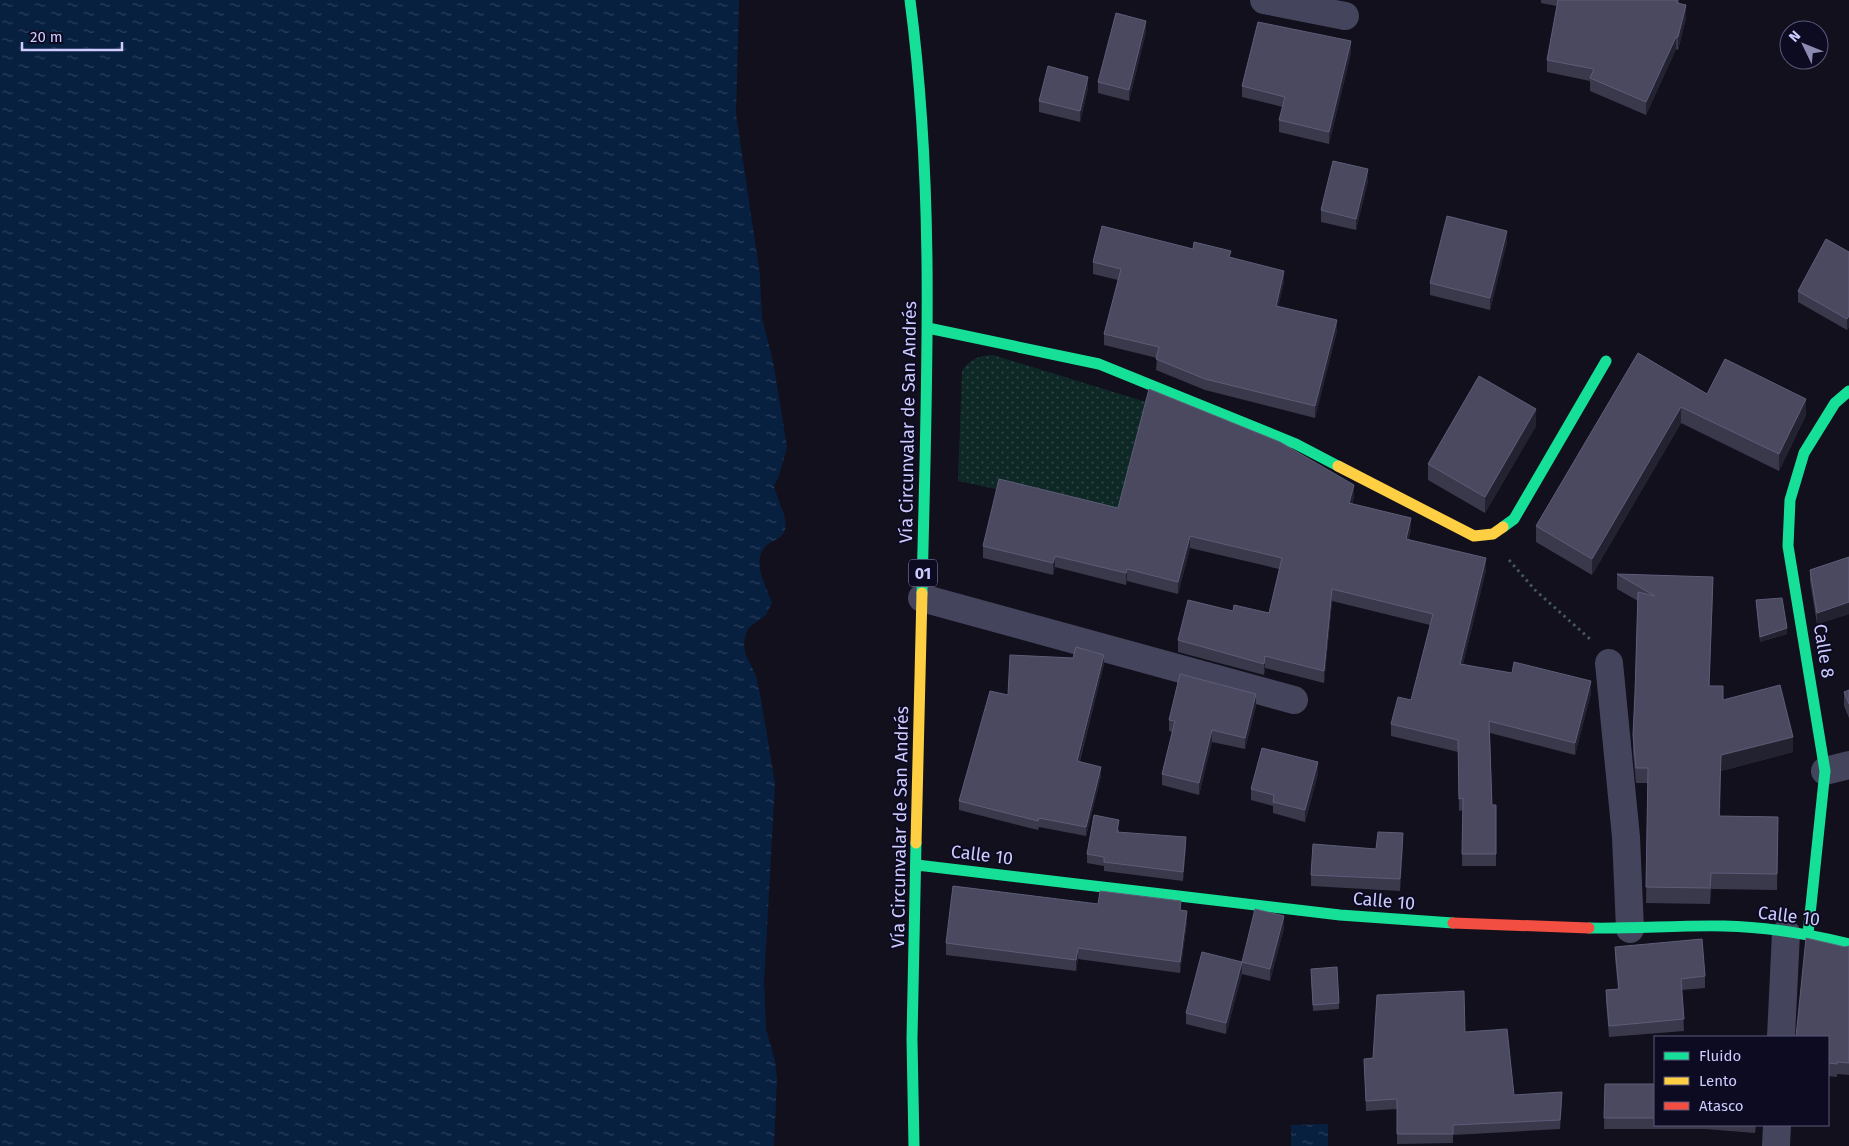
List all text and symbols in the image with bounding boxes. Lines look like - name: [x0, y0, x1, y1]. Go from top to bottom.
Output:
- scale bar: [22, 20, 122, 52]
- north arrow: [1779, 20, 1829, 70]
- text: N: [1785, 27, 1804, 46]
- text: 20 m: [30, 28, 63, 46]
- street label: Vía Circunvalar de San Andrés: [895, 301, 921, 543]
- road number: 01: [909, 560, 937, 586]
- street label: Calle 8: [1809, 622, 1839, 680]
- street label: Vía Circunvalar de San Andrés: [887, 706, 913, 948]
- street label: Calle 10: [950, 840, 1014, 870]
- street label: Calle 10: [1352, 887, 1416, 915]
- street label: Calle 10: [1757, 901, 1821, 931]
- legend: [1654, 1036, 1829, 1126]
- text: Fluido: [1699, 1047, 1741, 1065]
- text: Lento: [1699, 1072, 1737, 1090]
- text: Atasco: [1699, 1097, 1744, 1115]

